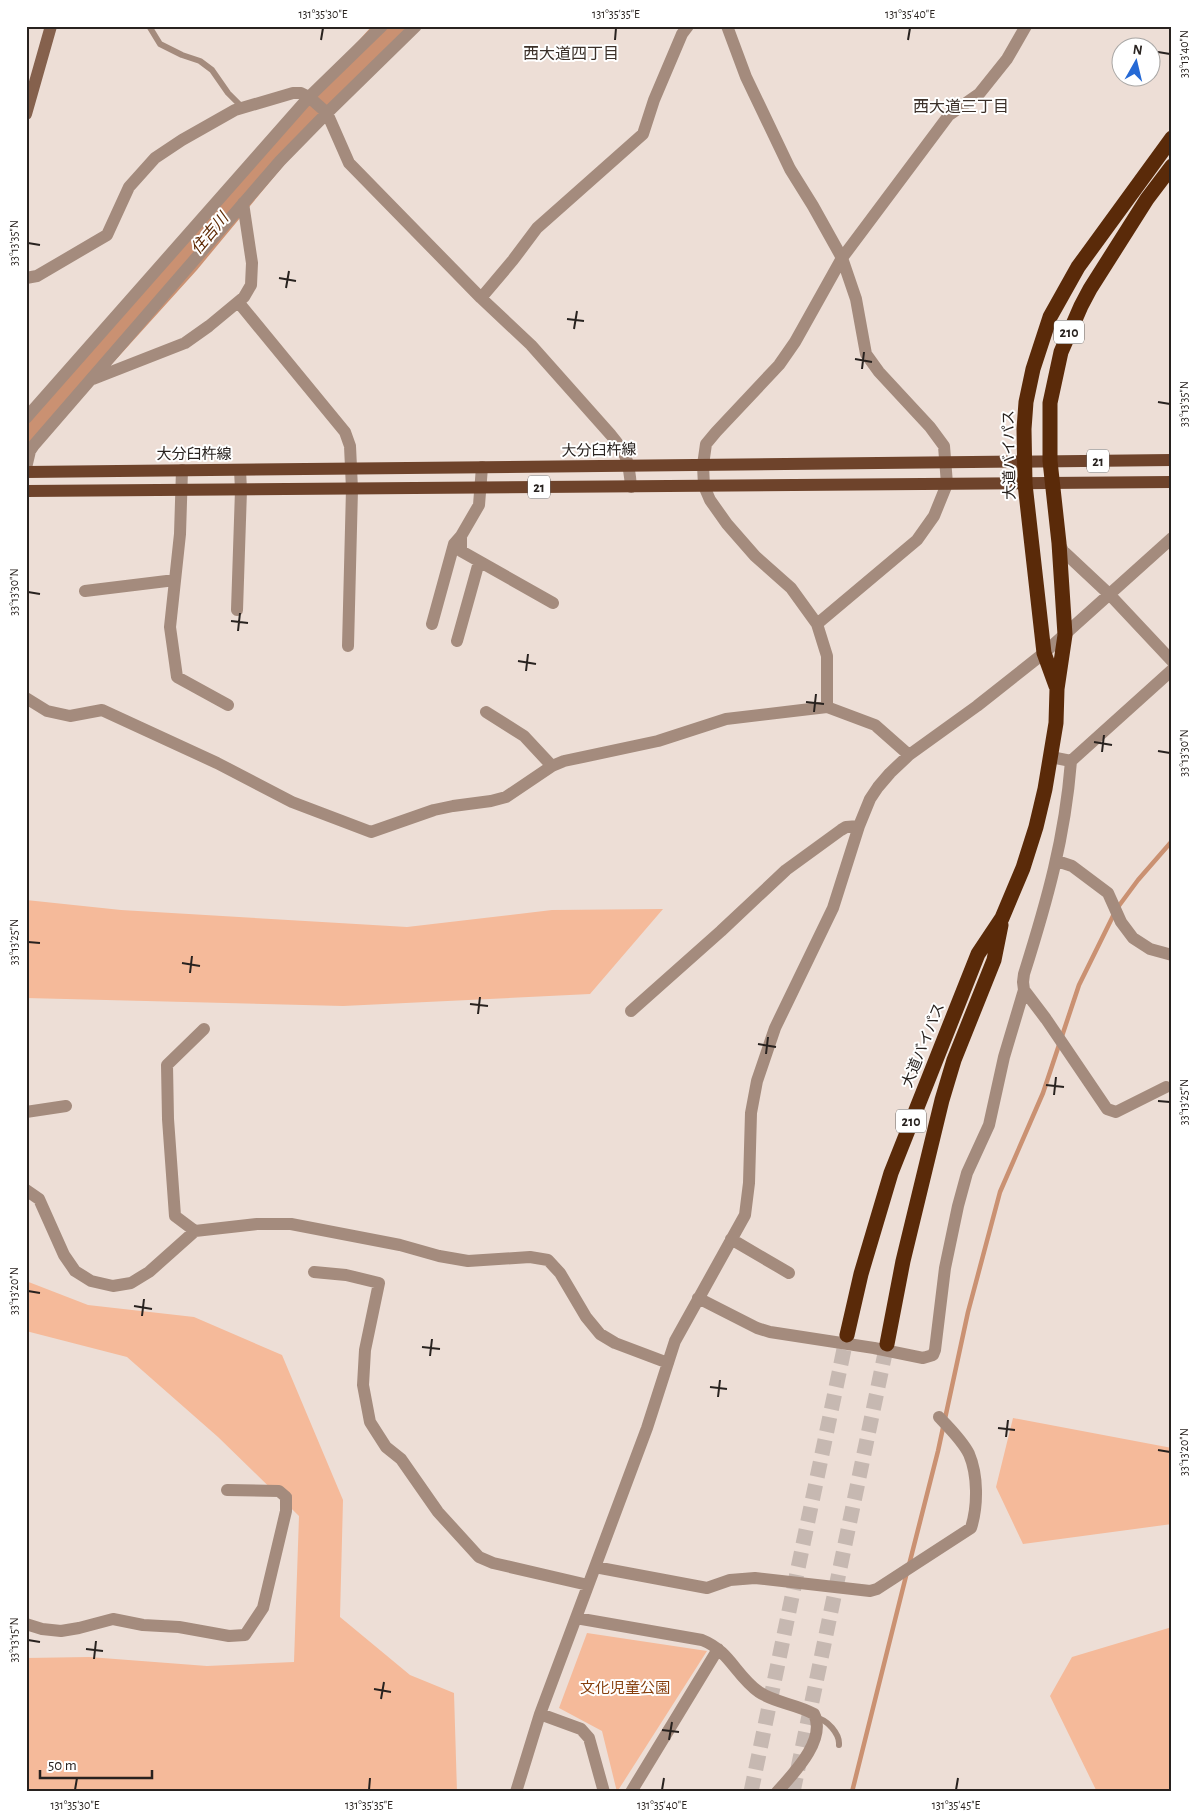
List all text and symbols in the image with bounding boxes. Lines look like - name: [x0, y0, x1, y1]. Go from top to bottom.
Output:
- text: 131°35'30"E: [298, 8, 348, 20]
- text: 131°35'35"E: [592, 8, 640, 20]
- text: 131°35'40"E: [885, 8, 935, 20]
- text: 33°13'40"N: [1178, 30, 1190, 78]
- north arrow: [1110, 38, 1160, 88]
- text: N: [1132, 43, 1143, 58]
- district label: 西大道四丁目: [523, 45, 619, 62]
- district label: 西大道三丁目: [913, 98, 1009, 115]
- water label: 住吉川: [187, 208, 233, 257]
- text: 33°13'35"N: [8, 220, 20, 266]
- road number: 210: [1054, 321, 1084, 344]
- text: 33°13'35"N: [1178, 381, 1190, 427]
- street label: 大道バイパス: [1000, 410, 1018, 500]
- street label: 大分臼杵線: [561, 441, 637, 459]
- street label: 大分臼杵線: [156, 446, 232, 462]
- road number: 21: [1087, 450, 1109, 472]
- road number: 21: [528, 476, 550, 498]
- text: 33°13'30"N: [8, 568, 20, 616]
- text: 33°13'30"N: [1178, 729, 1190, 777]
- text: 33°13'25"N: [8, 919, 20, 965]
- street label: 大道バイパス: [899, 1000, 947, 1090]
- text: 33°13'25"N: [1178, 1079, 1190, 1125]
- road number: 210: [896, 1110, 926, 1132]
- text: 33°13'20"N: [8, 1267, 20, 1315]
- text: 33°13'20"N: [1178, 1428, 1190, 1476]
- text: 33°13'15"N: [8, 1617, 20, 1663]
- park label: 文化児童公園: [580, 1680, 670, 1696]
- scale bar: [40, 1748, 152, 1780]
- text: 50 m: [48, 1758, 77, 1773]
- text: 131°35'30"E: [50, 1799, 100, 1811]
- text: 131°35'35"E: [345, 1799, 393, 1811]
- text: 131°35'40"E: [637, 1799, 687, 1811]
- text: 131°35'45"E: [932, 1799, 981, 1811]

